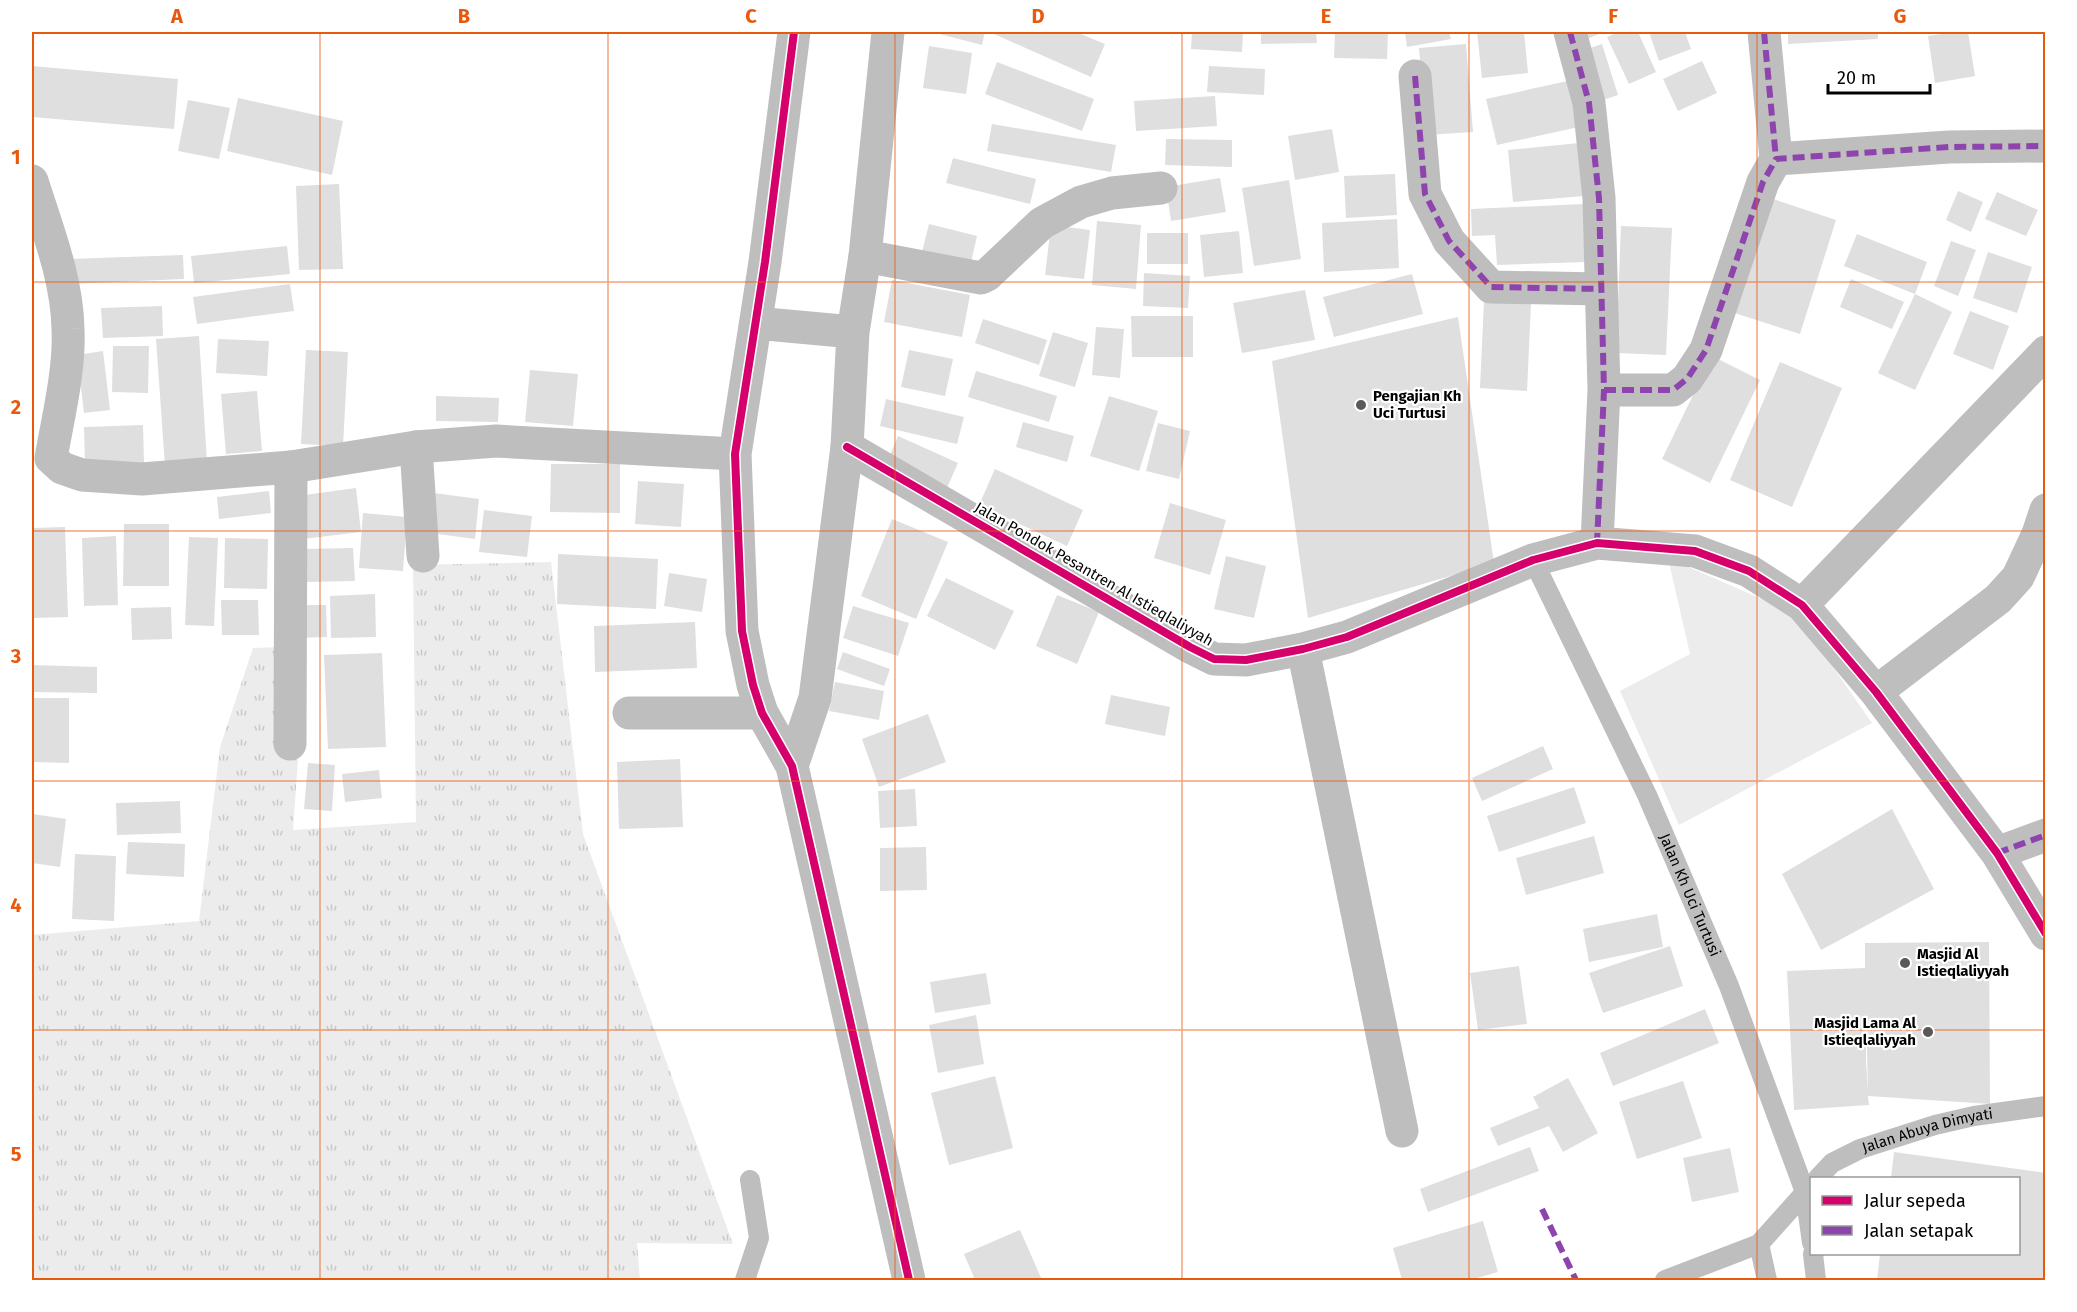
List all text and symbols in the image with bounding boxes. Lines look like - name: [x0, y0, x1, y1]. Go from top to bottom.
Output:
- text: A: [170, 4, 184, 28]
- text: B: [458, 4, 470, 28]
- text: C: [745, 4, 757, 28]
- text: D: [1031, 4, 1045, 28]
- text: E: [1321, 4, 1331, 28]
- text: F: [1608, 4, 1618, 28]
- text: G: [1894, 4, 1906, 28]
- scale bar: [1828, 57, 1930, 95]
- text: 20 m: [1837, 67, 1876, 89]
- text: 1: [11, 145, 21, 169]
- place label: Pengajian Kh Uci Turtusi: [1373, 387, 1462, 422]
- text: 2: [11, 395, 21, 419]
- marker: Pengajian Kh Uci Turtusi: [1354, 398, 1368, 412]
- street label: Jalan Pondok Pesantren Al Istieqlaliyyah: [971, 498, 1217, 650]
- text: 3: [10, 644, 21, 668]
- street label: Jalan Kh Uci Turtusi: [1656, 831, 1724, 959]
- text: 4: [10, 893, 22, 917]
- place label: Masjid Al Istieqlaliyyah: [1917, 945, 2009, 980]
- marker: Masjid Al Istieqlaliyyah: [1898, 956, 1912, 970]
- place label: Masjid Lama Al Istieqlaliyyah: [1814, 1014, 1917, 1049]
- marker: Masjid Lama Al Istieqlaliyyah: [1921, 1025, 1935, 1039]
- street label: Jalan Abuya Dimyati: [1860, 1104, 1994, 1157]
- text: 5: [11, 1142, 22, 1166]
- legend: [1810, 1177, 2020, 1255]
- text: Jalur sepeda: [1864, 1190, 1966, 1212]
- text: Jalan setapak: [1864, 1220, 1974, 1242]

